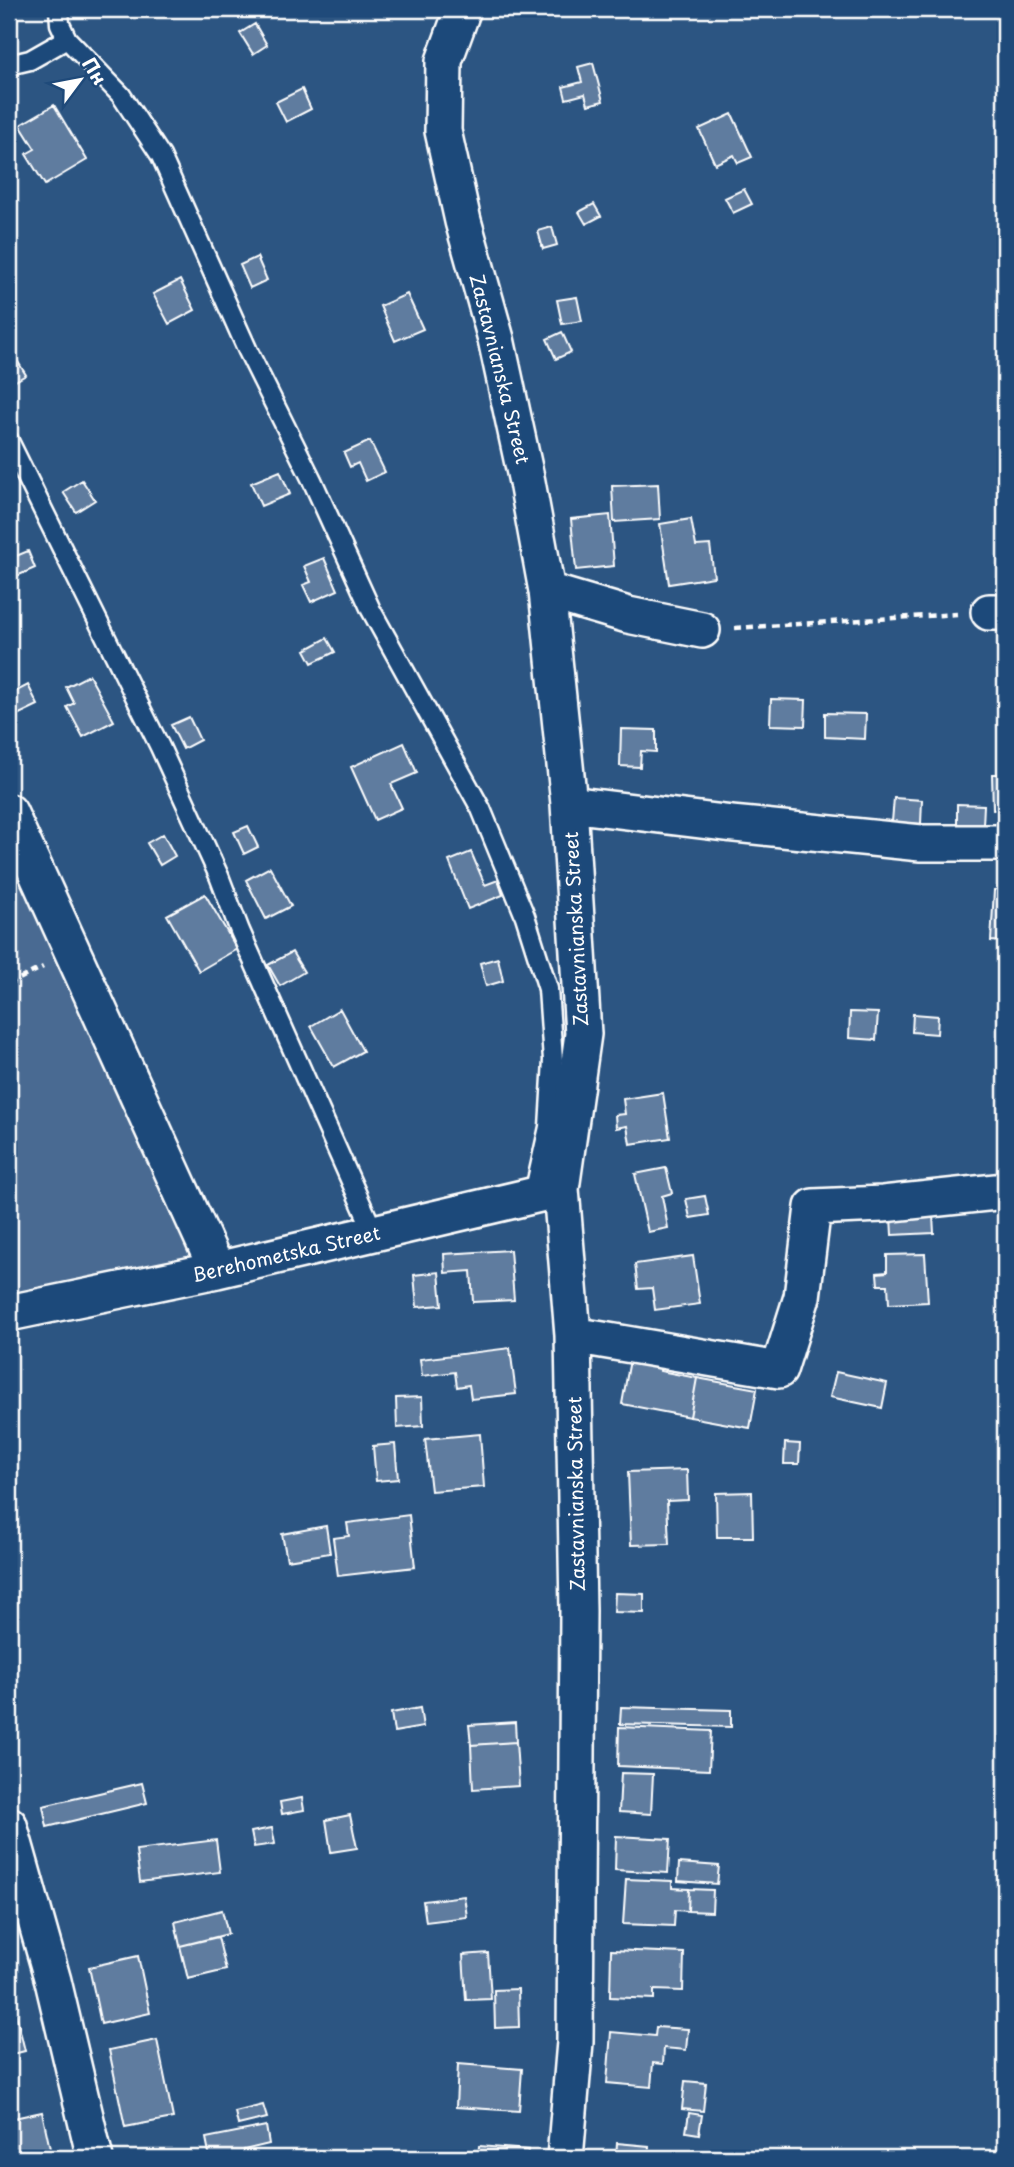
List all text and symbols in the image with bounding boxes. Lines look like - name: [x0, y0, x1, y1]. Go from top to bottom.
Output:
- north arrow: [46, 46, 116, 116]
- text: Пн: [76, 51, 114, 90]
- street label: Zastavnianska Street: [464, 271, 538, 467]
- street label: Zastavnianska Street: [556, 831, 594, 1027]
- street label: Berehometska Street: [189, 1218, 383, 1288]
- street label: Zastavnianska Street: [559, 1396, 591, 1592]

